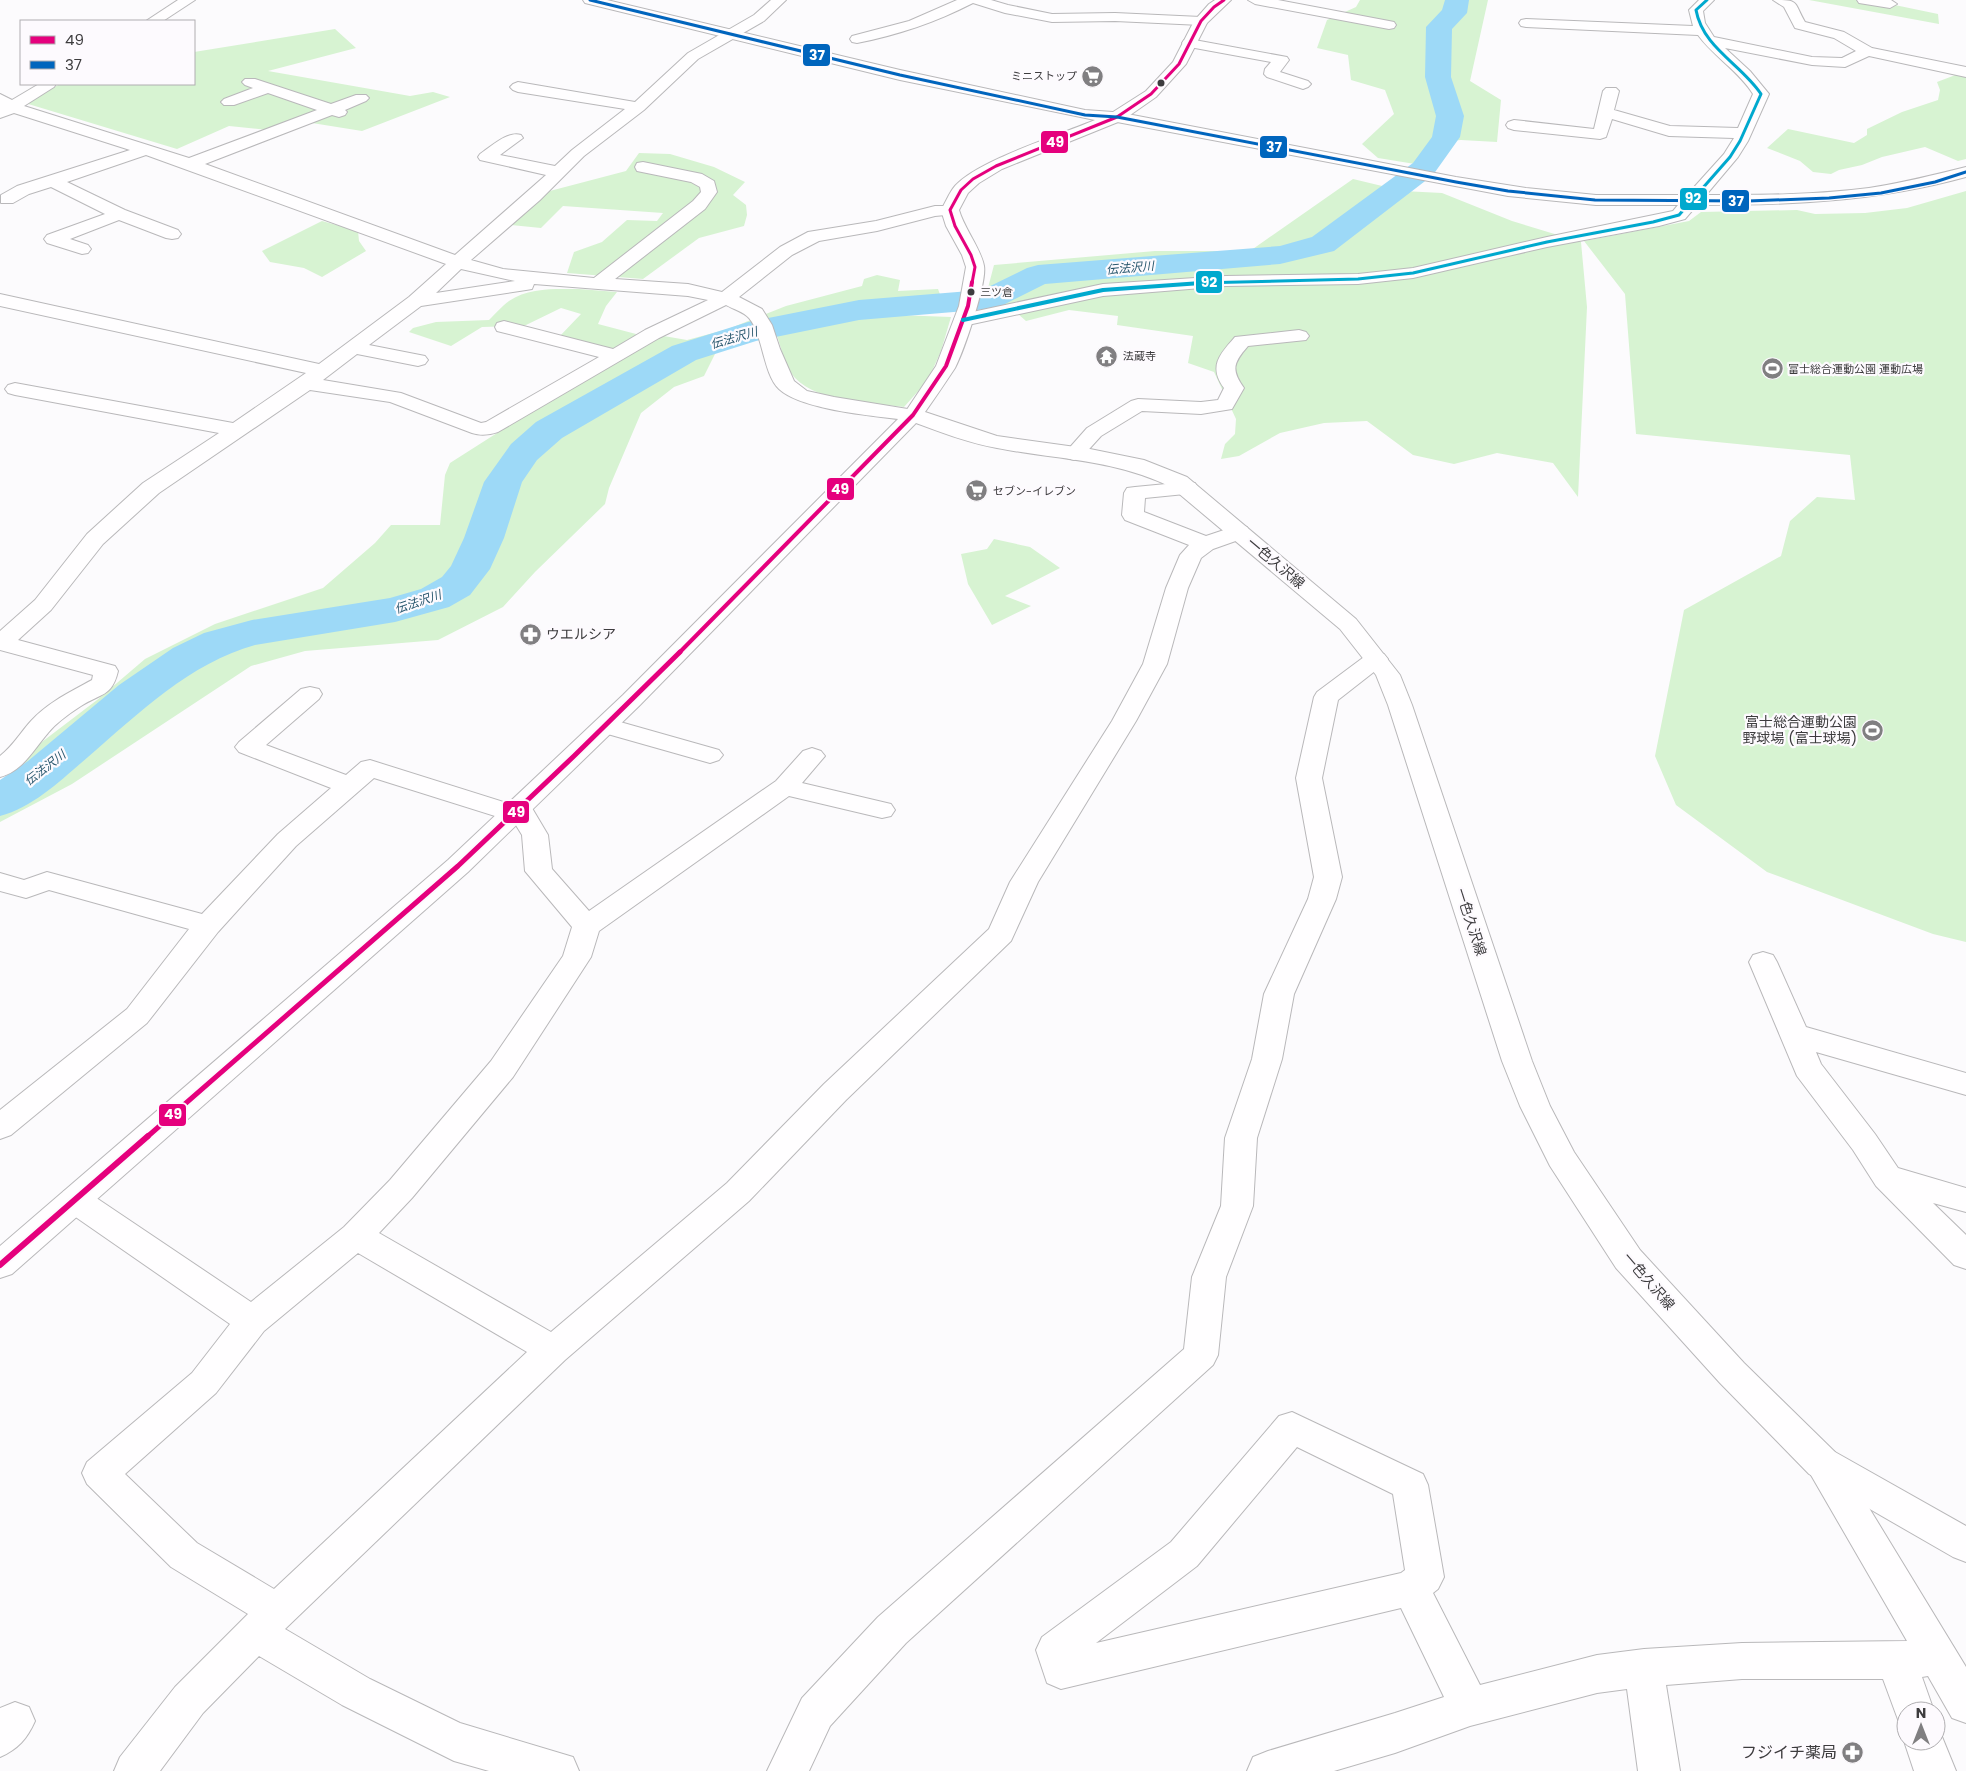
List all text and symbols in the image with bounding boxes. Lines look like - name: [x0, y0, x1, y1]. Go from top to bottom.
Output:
- legend: [20, 20, 195, 85]
- text: 49: [65, 29, 84, 50]
- line badge: 37: [802, 43, 831, 67]
- text: 37: [809, 45, 825, 65]
- text: 37: [65, 54, 82, 75]
- supermarket icon: ミニストップ: [1081, 64, 1105, 88]
- place label: ミニストップ: [1011, 68, 1077, 84]
- unlabelled marker: [1156, 78, 1166, 88]
- line badge: 49: [1040, 130, 1069, 154]
- text: 49: [1046, 132, 1064, 152]
- line badge: 37: [1259, 135, 1288, 159]
- text: 37: [1266, 137, 1282, 157]
- line badge: 92: [1679, 187, 1708, 211]
- text: 92: [1685, 188, 1701, 208]
- line badge: 37: [1721, 189, 1750, 213]
- text: 37: [1728, 191, 1744, 211]
- water label: 伝法沢川: [1105, 257, 1157, 278]
- line badge: 92: [1195, 270, 1223, 294]
- text: 92: [1201, 272, 1217, 292]
- place label: 三ツ倉: [980, 284, 1013, 300]
- marker: 三ツ倉: [966, 287, 976, 297]
- water label: 伝法沢川: [708, 322, 761, 352]
- temple icon: 法蔵寺: [1095, 344, 1119, 368]
- place label: 法蔵寺: [1123, 348, 1156, 364]
- sports icon: 富士総合運動公園 運動広場: [1760, 357, 1784, 381]
- place label: 富士総合運動公園 運動広場: [1788, 361, 1923, 377]
- line badge: 49: [826, 477, 855, 501]
- text: 49: [831, 479, 849, 499]
- supermarket icon: セブン-イレブン: [965, 479, 989, 503]
- place label: セブン-イレブン: [993, 483, 1076, 499]
- street label: 一色久沢線: [1243, 533, 1309, 593]
- water label: 伝法沢川: [392, 585, 445, 617]
- pharmacy icon: ウエルシア: [518, 622, 542, 646]
- place label: ウエルシア: [546, 624, 616, 644]
- place label: 富士総合運動公園 野球場 (富士球場): [1743, 712, 1857, 748]
- sports icon: 富士総合運動公園 野球場 (富士球場): [1861, 718, 1885, 742]
- water label: 伝法沢川: [21, 745, 70, 789]
- line badge: 49: [502, 800, 530, 824]
- text: 49: [507, 802, 525, 822]
- street label: 一色久沢線: [1451, 886, 1491, 958]
- line badge: 49: [158, 1103, 187, 1127]
- text: 49: [164, 1104, 182, 1124]
- street label: 一色久沢線: [1618, 1248, 1680, 1314]
- north arrow: [1896, 1701, 1946, 1751]
- text: N: [1916, 1703, 1926, 1723]
- pharmacy icon: フジイチ薬局: [1841, 1740, 1865, 1764]
- place label: フジイチ薬局: [1741, 1741, 1837, 1764]

